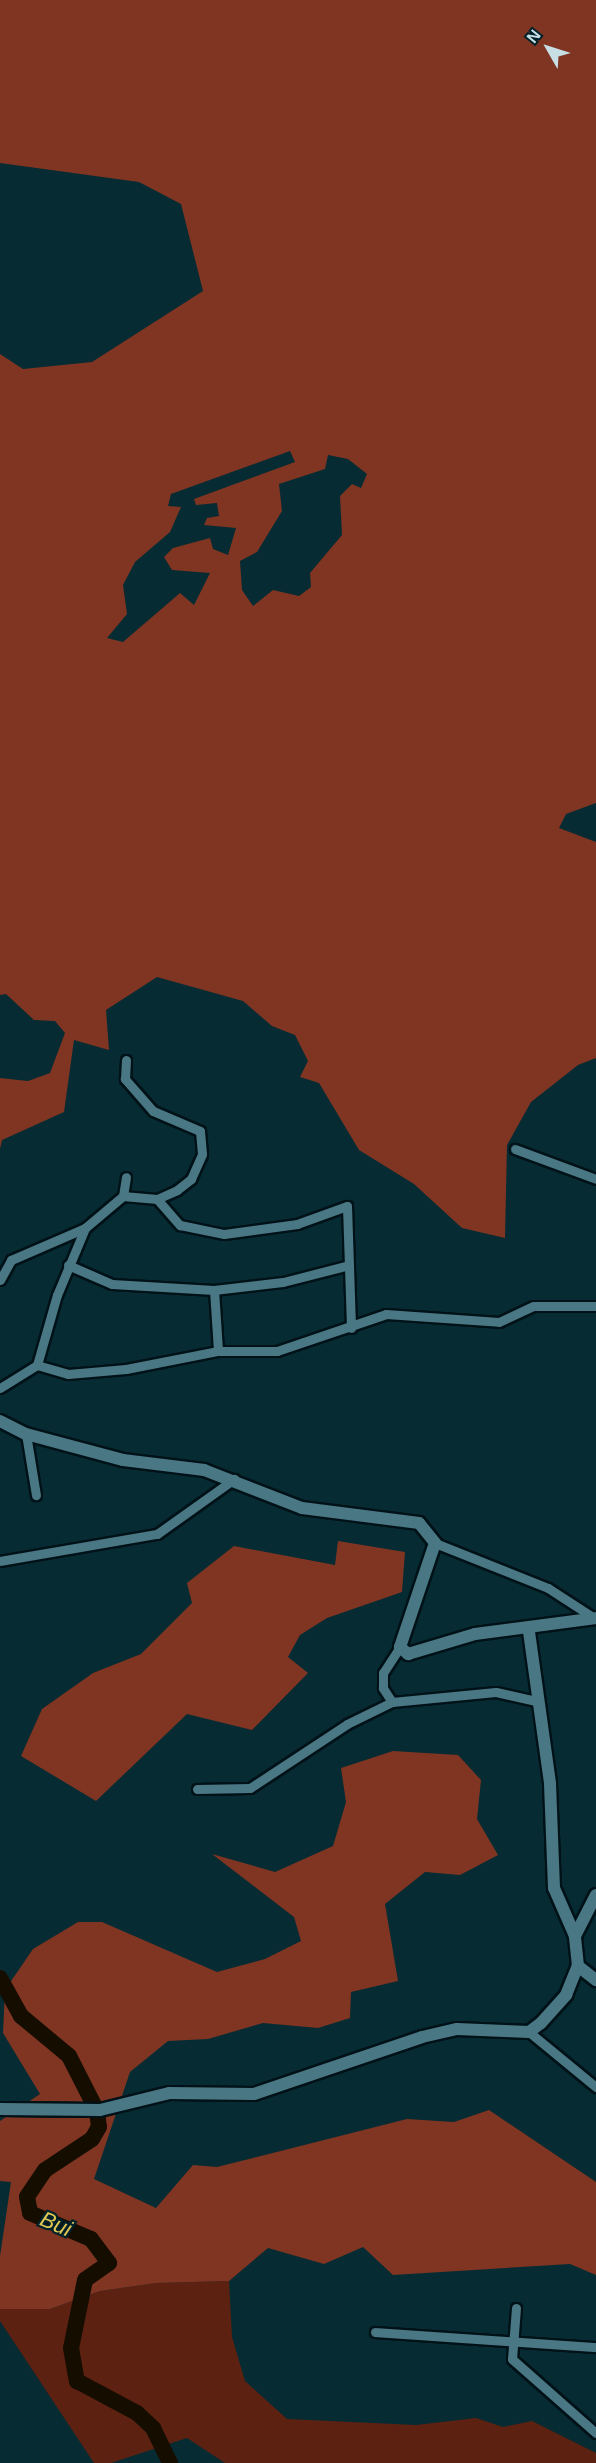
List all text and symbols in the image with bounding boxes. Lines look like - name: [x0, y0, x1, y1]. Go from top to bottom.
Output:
- north arrow: [518, 18, 578, 78]
- text: N: [523, 27, 544, 46]
- water label: Bui: [36, 2206, 76, 2242]

